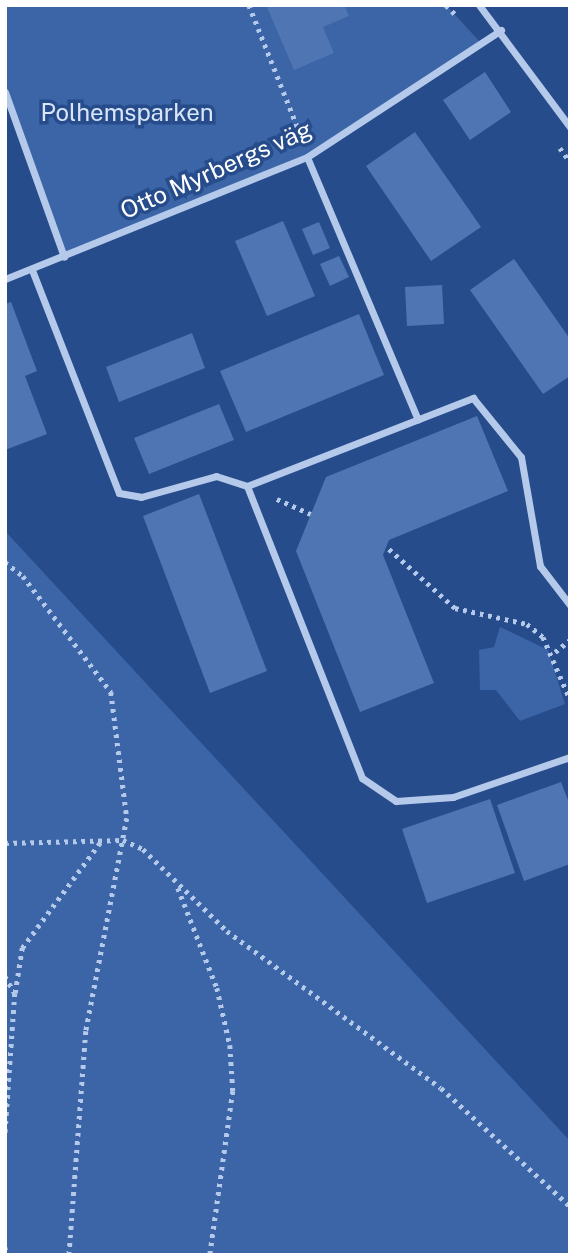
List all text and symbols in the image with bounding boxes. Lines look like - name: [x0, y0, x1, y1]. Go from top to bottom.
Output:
- park label: Polhemsparken: [40, 99, 214, 127]
- street label: Otto Myrbergs väg: [116, 115, 316, 225]

